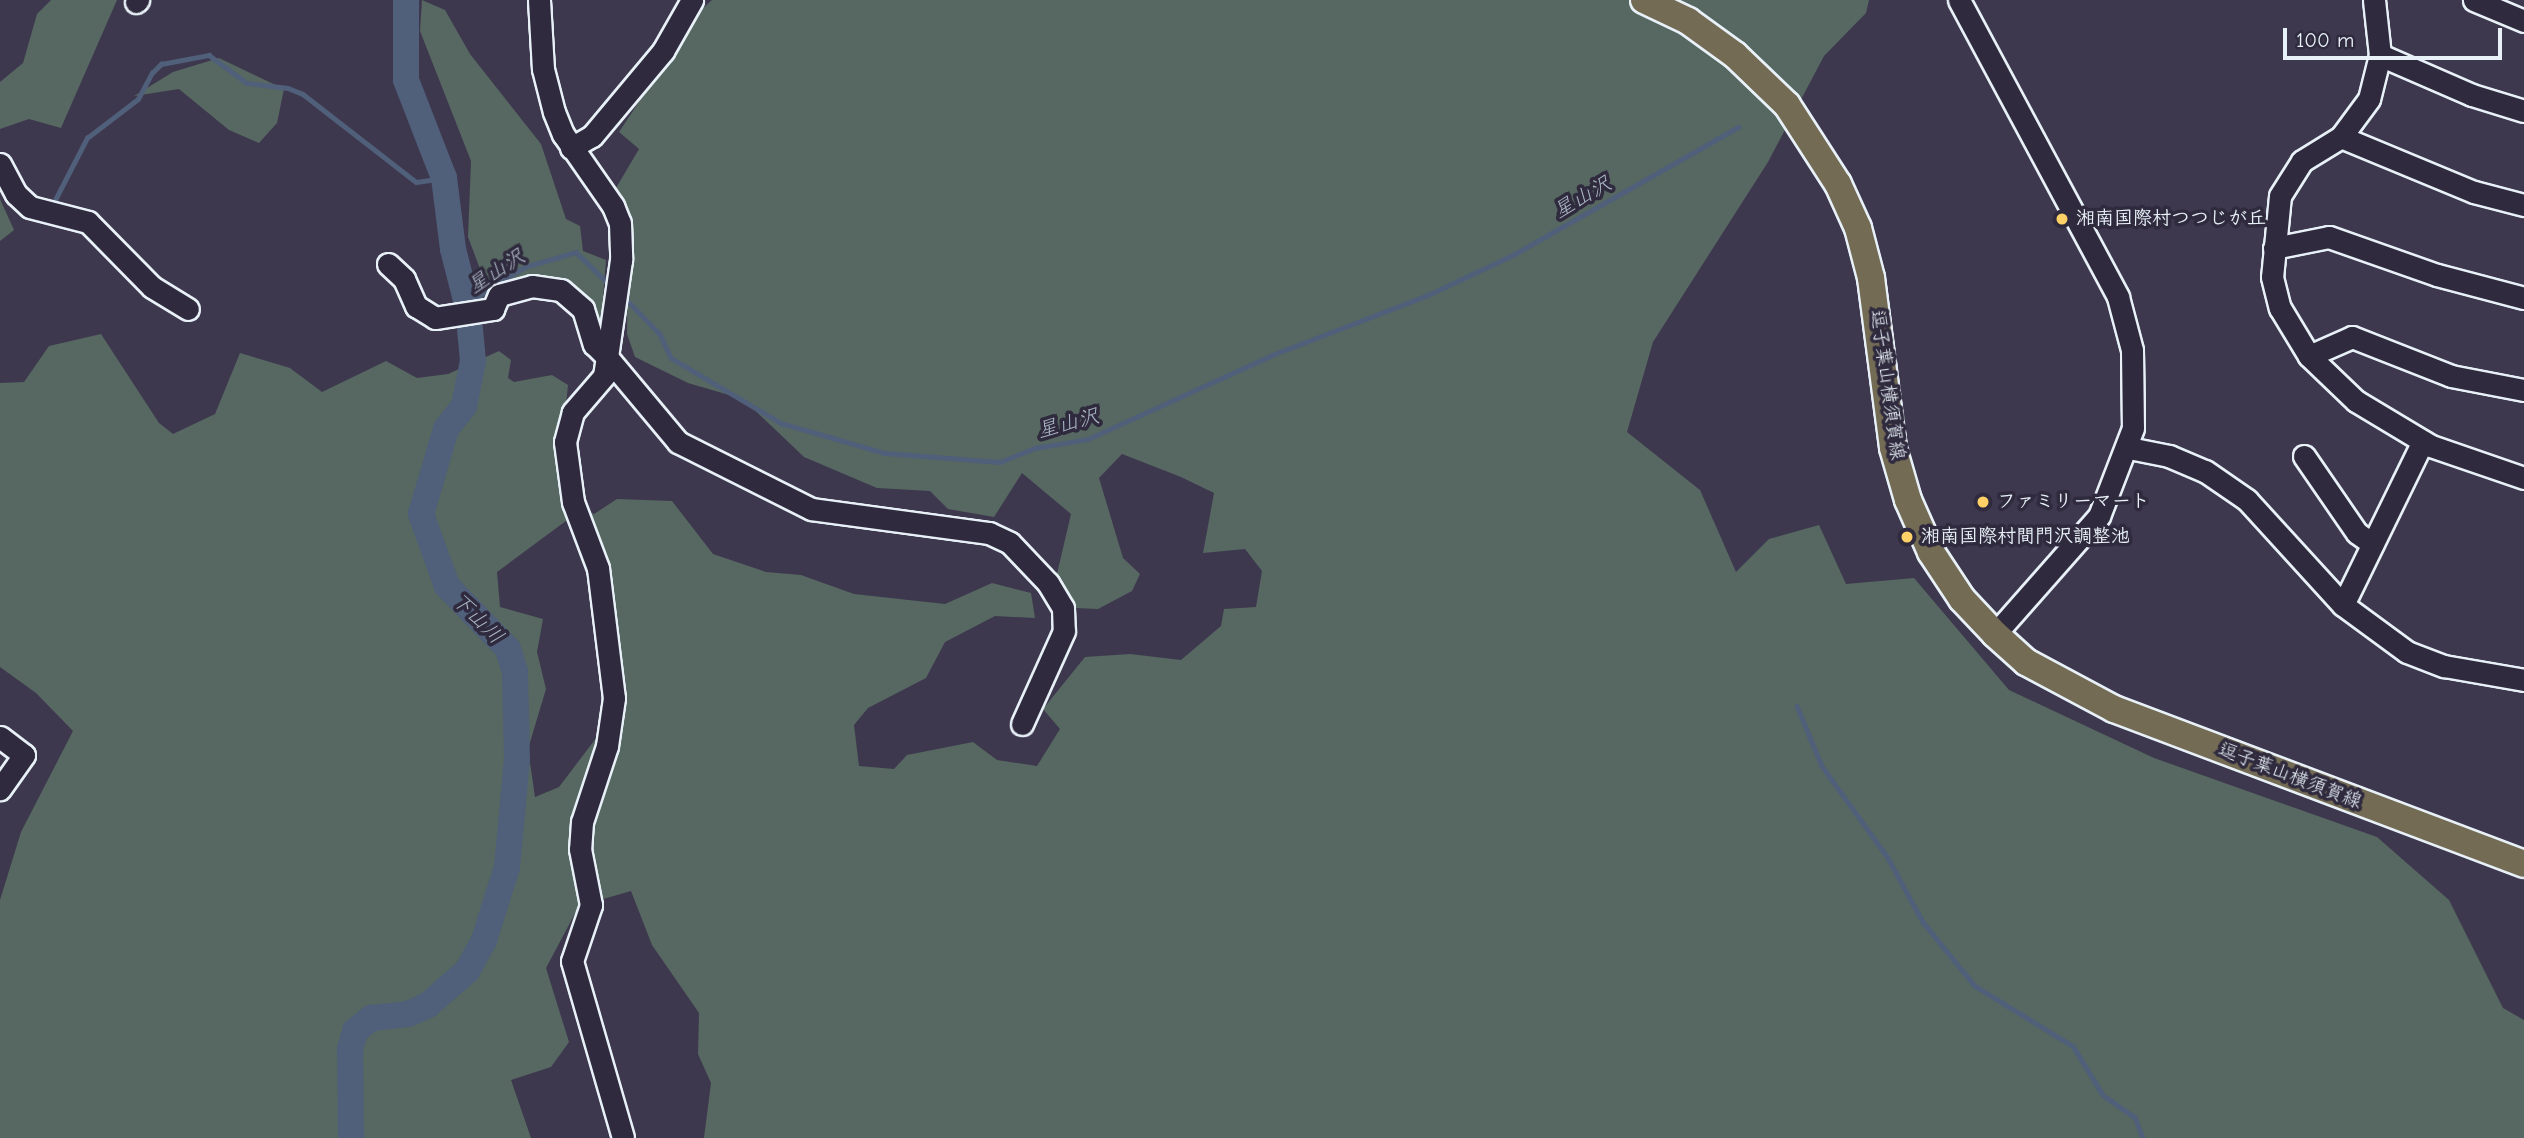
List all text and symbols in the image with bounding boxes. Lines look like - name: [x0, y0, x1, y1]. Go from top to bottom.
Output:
- scale bar: [2286, 14, 2505, 58]
- text: 100 m: [2296, 28, 2354, 52]
- water label: 星山沢: [1548, 170, 1616, 224]
- place label: 湘南国際村つつじが丘: [2076, 208, 2266, 230]
- marker: 湘南国際村つつじが丘: [2054, 211, 2070, 227]
- water label: 星山沢: [463, 243, 529, 299]
- street label: 逗子葉山横須賀線: [1865, 308, 1909, 462]
- water label: 星山沢: [1034, 403, 1102, 443]
- place label: ファミリーマート: [1997, 491, 2149, 513]
- marker: ファミリーマート: [1975, 494, 1991, 510]
- place label: 湘南国際村間門沢調整池: [1921, 526, 2130, 548]
- marker: 湘南国際村間門沢調整池: [1899, 529, 1915, 545]
- water label: 下山川: [447, 587, 509, 649]
- street label: 逗子葉山横須賀線: [2215, 738, 2365, 814]

